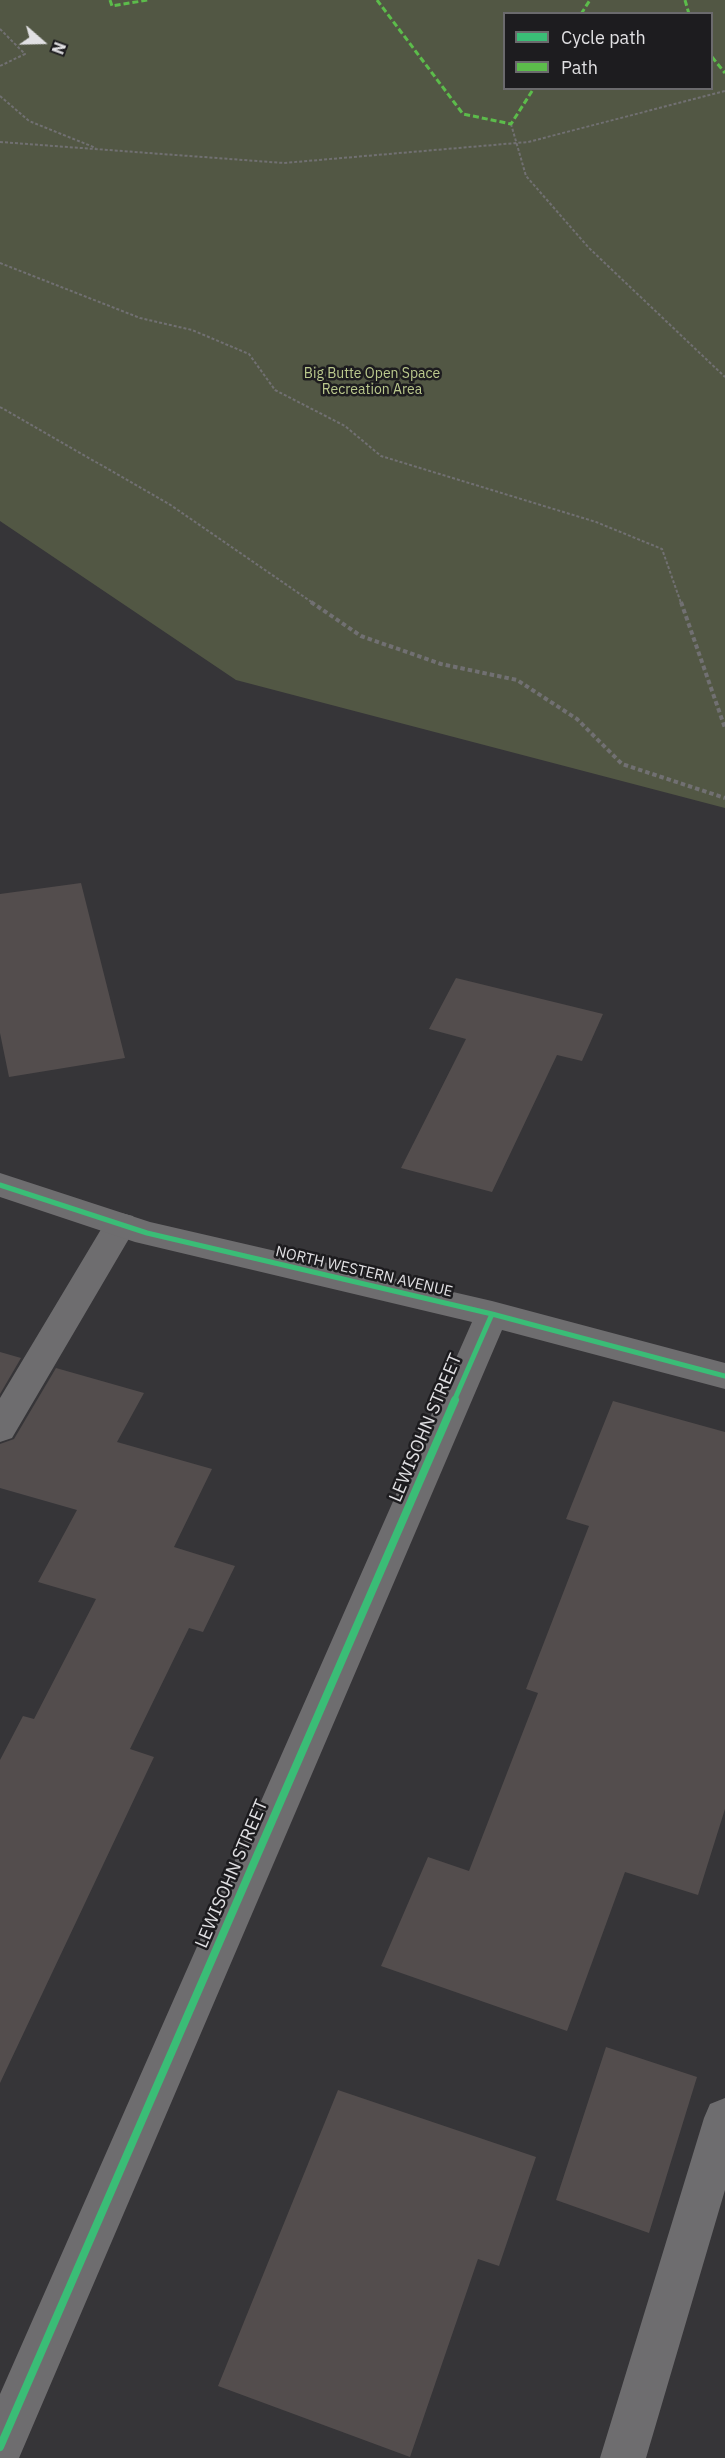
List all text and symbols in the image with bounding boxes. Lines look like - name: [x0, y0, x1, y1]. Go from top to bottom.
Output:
- north arrow: [12, 12, 72, 72]
- legend: [503, 12, 713, 90]
- text: Cycle path: [561, 26, 646, 49]
- text: N: [48, 39, 70, 57]
- text: Path: [561, 56, 598, 79]
- park label: Big Butte Open Space Recreation Area: [304, 366, 440, 398]
- street label: NORTH WESTERN AVENUE: [274, 1243, 454, 1301]
- street label: LEWISOHN STREET: [385, 1351, 467, 1505]
- street label: LEWISOHN STREET: [191, 1797, 273, 1951]

